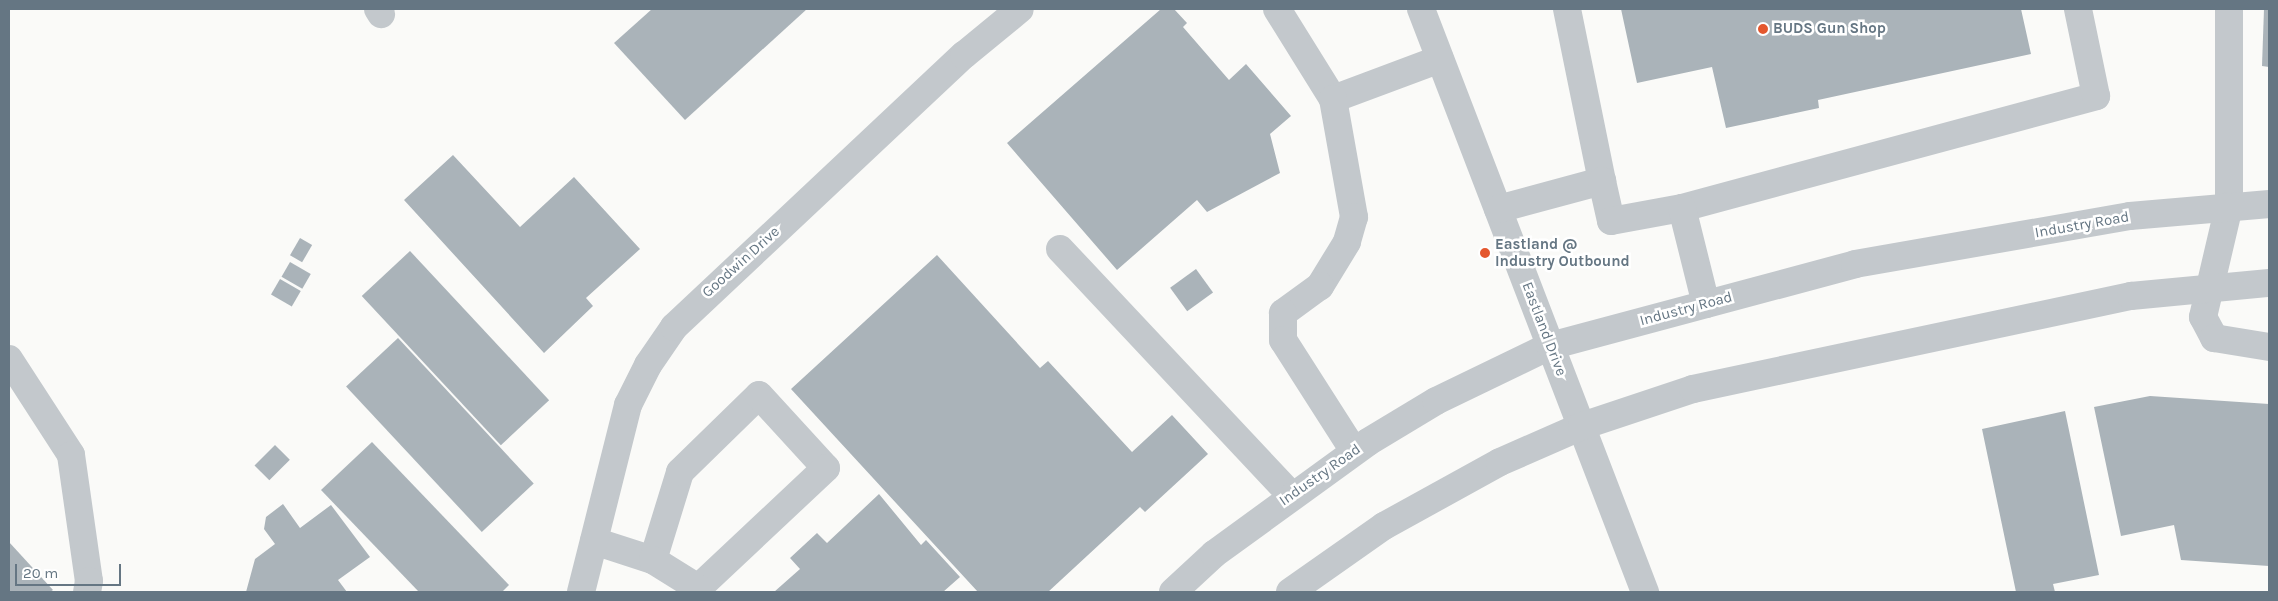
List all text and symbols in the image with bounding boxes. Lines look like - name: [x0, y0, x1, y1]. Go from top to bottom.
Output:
- place label: BUDS Gun Shop: [1773, 20, 1886, 38]
- marker: BUDS Gun Shop: [1757, 23, 1769, 35]
- street label: Industry Road: [2034, 208, 2130, 242]
- street label: Goodwin Drive: [699, 223, 783, 301]
- place label: Eastland @ Industry Outbound: [1495, 235, 1630, 270]
- marker: Eastland @ Industry Outbound: [1479, 247, 1491, 259]
- street label: Eastland Drive: [1518, 279, 1570, 379]
- street label: Industry Road: [1638, 288, 1734, 330]
- street label: Industry Road: [1276, 440, 1364, 510]
- scale bar: [18, 554, 124, 586]
- text: 20 m: [23, 564, 58, 582]

